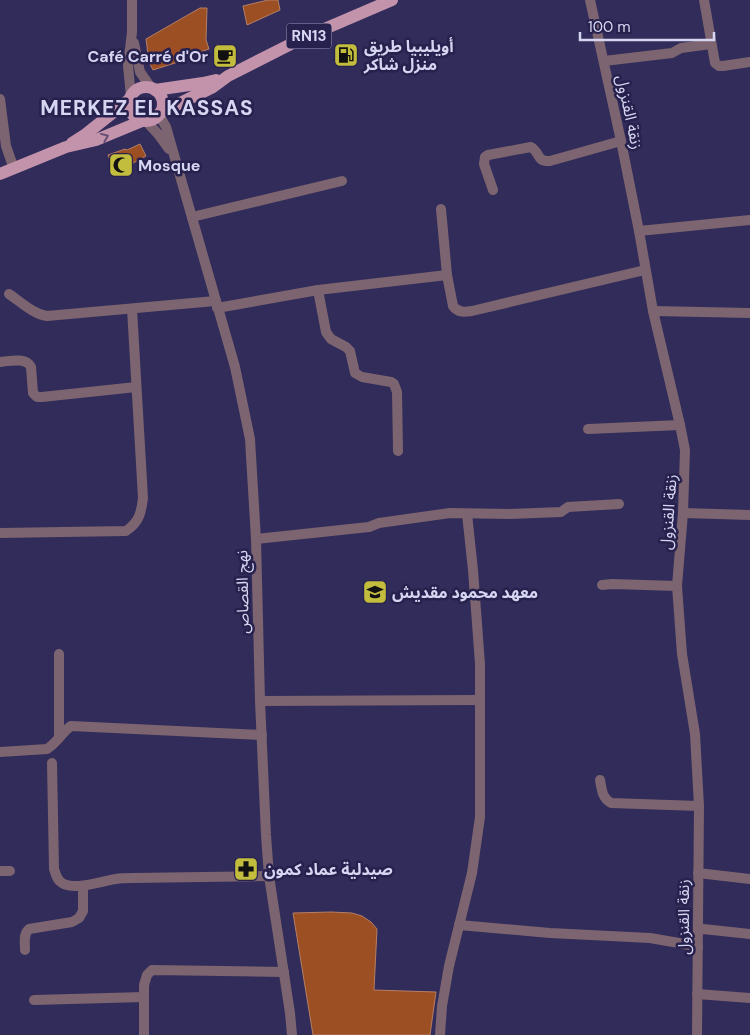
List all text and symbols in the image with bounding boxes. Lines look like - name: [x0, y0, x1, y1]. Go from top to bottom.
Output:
- scale bar: [580, 10, 714, 42]
- text: 100 m: [588, 17, 631, 37]
- road number: RN13: [286, 24, 332, 48]
- place label: أويليبيا طريق منزل شاكر: [363, 36, 454, 75]
- fuel station icon: أويليبيا طريق منزل شاكر: [333, 42, 359, 68]
- cafe icon: Café Carré d'Or: [212, 43, 238, 69]
- place label: Café Carré d'Or: [88, 46, 208, 67]
- street label: زنقة القنزول: [611, 73, 648, 151]
- district label: MERKEZ EL KASSAS: [40, 94, 254, 122]
- one-way arrow: [100, 132, 109, 143]
- mosque icon: Mosque: [108, 152, 134, 178]
- place label: Mosque: [138, 155, 200, 176]
- street label: زنقة القنزول: [655, 474, 682, 550]
- street label: نهج القصاص: [231, 550, 256, 634]
- school or university icon: معهد محمود مقديش: [362, 579, 388, 605]
- place label: معهد محمود مقديش: [392, 582, 538, 603]
- pharmacy icon: صيدلية عماد كمون: [233, 856, 259, 882]
- place label: صيدلية عماد كمون: [264, 859, 393, 880]
- street label: زنقة القنزول: [673, 879, 694, 955]

